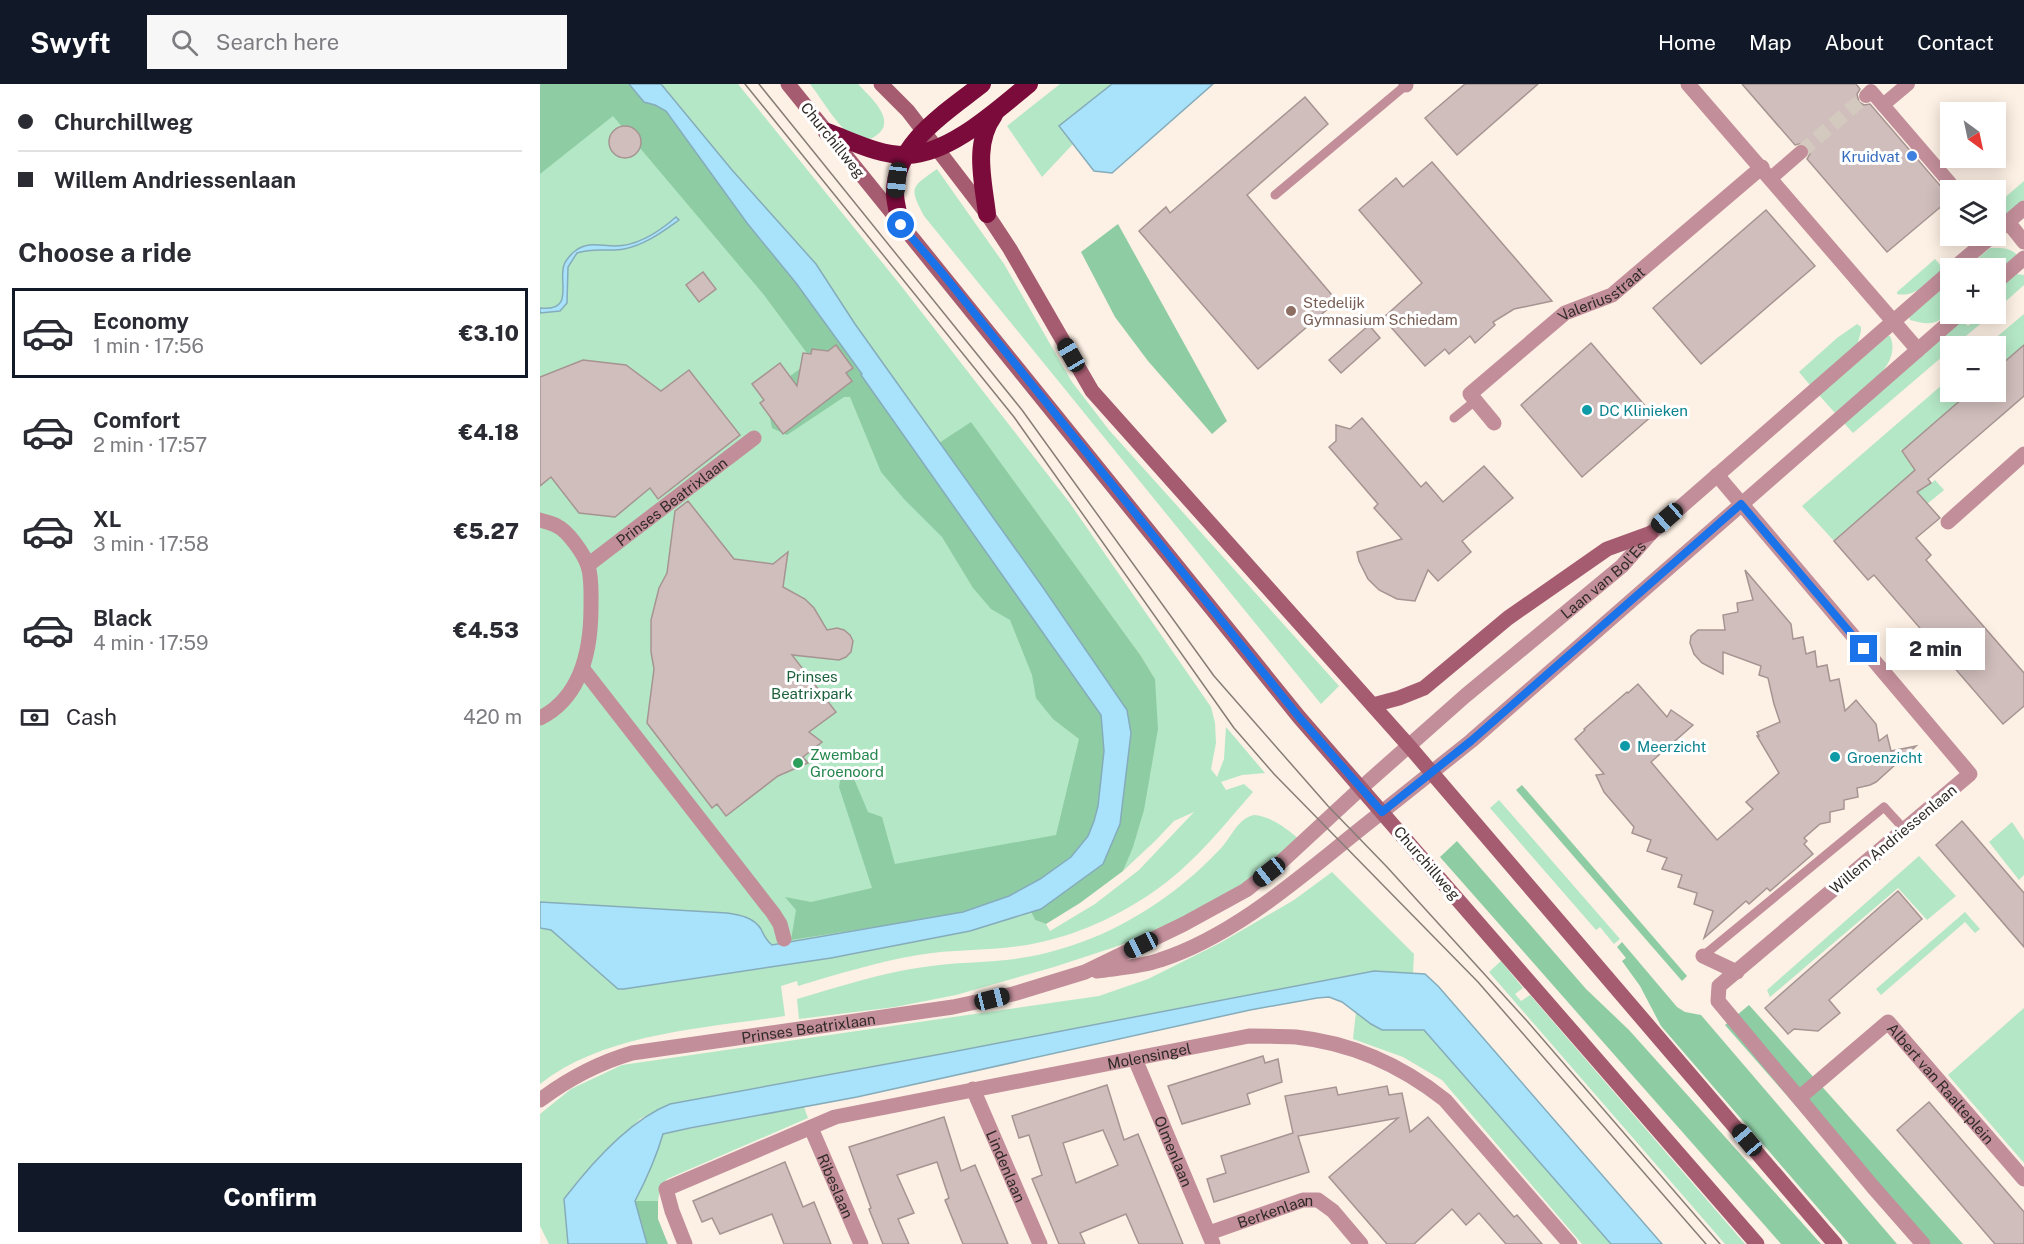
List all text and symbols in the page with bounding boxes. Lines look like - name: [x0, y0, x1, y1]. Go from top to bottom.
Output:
- search box: [147, 15, 567, 69]
- text: Swyft: [30, 26, 111, 59]
- icon: search: [168, 26, 201, 59]
- text: Search here: [216, 29, 339, 55]
- text: Home: [1658, 30, 1716, 55]
- text: Map: [1749, 30, 1792, 55]
- text: About: [1825, 30, 1884, 55]
- text: Contact: [1917, 30, 1994, 55]
- street label: Churchillweg: [797, 99, 869, 181]
- north arrow: [1940, 102, 2006, 168]
- map controls: [1940, 102, 2006, 402]
- text: Churchillweg: [54, 109, 193, 135]
- place label: Kruidvat: [1841, 148, 1900, 165]
- marker: Kruidvat: [1905, 149, 1919, 163]
- car: [886, 161, 908, 199]
- text: Willem Andriessenlaan: [54, 167, 296, 193]
- button: layers: [1940, 180, 2006, 246]
- route start: [887, 211, 914, 238]
- text: Choose a ride: [18, 236, 192, 268]
- button: +: [1940, 258, 2006, 324]
- street label: Valeriusstraat: [1554, 263, 1648, 324]
- place label: Stedelijk Gymnasium Schiedam: [1303, 294, 1458, 328]
- marker: Stedelijk Gymnasium Schiedam: [1284, 304, 1298, 318]
- icon: car: [21, 306, 75, 360]
- text: Economy: [93, 308, 189, 334]
- text: €3.10: [459, 320, 519, 346]
- text: 1 min · 17:56: [93, 334, 204, 358]
- car: [1054, 335, 1088, 375]
- button: −: [1940, 336, 2006, 402]
- place label: DC Klinieken: [1599, 402, 1688, 419]
- marker: DC Klinieken: [1580, 403, 1594, 417]
- icon: car: [21, 405, 75, 459]
- text: Comfort: [93, 407, 180, 433]
- text: €4.18: [458, 419, 519, 445]
- text: 2 min · 17:57: [93, 433, 207, 457]
- street label: Prinses Beatrixlaan: [613, 453, 730, 549]
- car: [1648, 499, 1686, 537]
- icon: car: [21, 504, 75, 558]
- text: XL: [93, 506, 121, 532]
- text: €5.27: [454, 518, 519, 544]
- text: 3 min · 17:58: [93, 532, 209, 556]
- street label: Laan van Bol'Es: [1557, 537, 1649, 622]
- icon: car: [21, 603, 75, 657]
- text: Black: [93, 605, 152, 631]
- text: €4.53: [453, 617, 519, 643]
- callout: 2 min: [1885, 628, 1984, 670]
- text: 4 min · 17:59: [93, 631, 209, 655]
- route end: [1850, 635, 1877, 662]
- text: 2 min: [1909, 637, 1962, 661]
- park label: Prinses Beatrixpark: [771, 668, 853, 702]
- icon: cash: [18, 701, 51, 734]
- text: Cash: [66, 704, 117, 730]
- text: 420 m: [463, 705, 522, 729]
- place label: Meerzicht: [1637, 738, 1706, 755]
- marker: Meerzicht: [1618, 739, 1632, 753]
- place label: Zwembad Groenoord: [810, 746, 884, 780]
- place label: Groenzicht: [1847, 749, 1923, 766]
- marker: Groenzicht: [1828, 750, 1842, 764]
- marker: Zwembad Groenoord: [791, 756, 805, 770]
- street label: Willem Andriessenlaan: [1826, 781, 1960, 897]
- street label: Churchillweg: [1390, 823, 1464, 903]
- car: [1249, 854, 1289, 890]
- car: [1121, 929, 1161, 961]
- car: [972, 986, 1012, 1012]
- street label: Prinses Beatrixlaan: [740, 1010, 876, 1046]
- street label: Albert van Raalteplein: [1884, 1019, 1998, 1147]
- street label: Molensingel: [1106, 1039, 1192, 1072]
- street label: Olmenlaan: [1151, 1113, 1196, 1189]
- car: [1729, 1120, 1765, 1160]
- street label: Lindenlaan: [983, 1127, 1029, 1205]
- street label: Ribeslaan: [815, 1151, 857, 1221]
- button: Confirm: [18, 1163, 522, 1232]
- street label: Berkenlaan: [1235, 1192, 1313, 1231]

